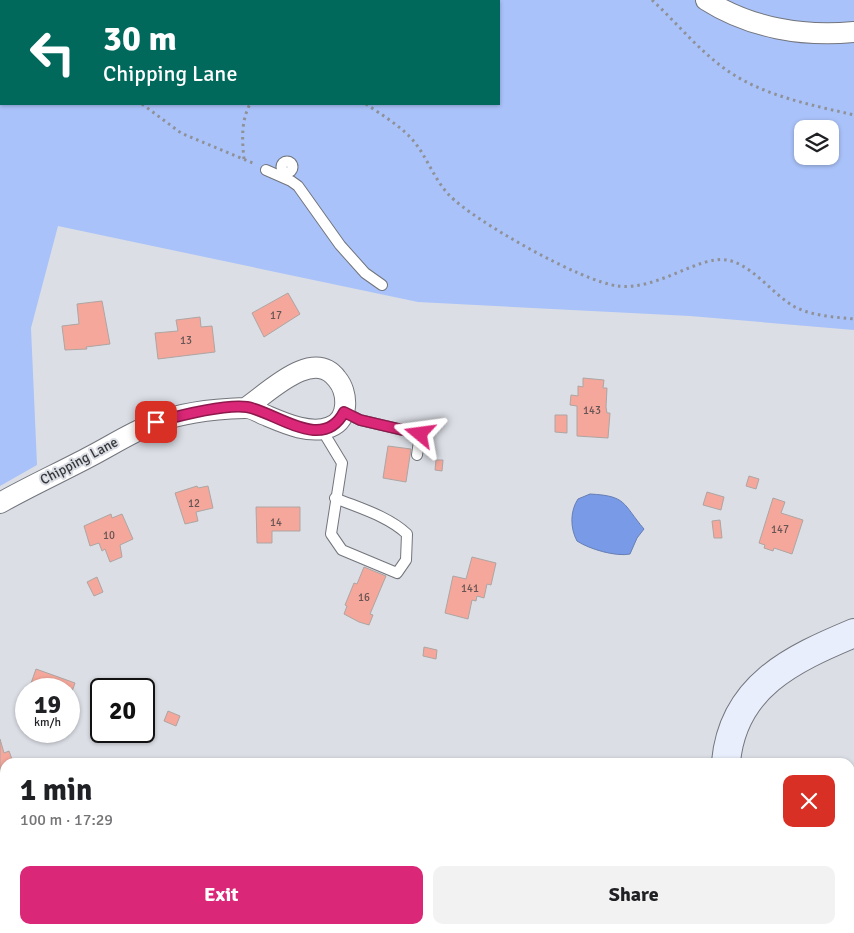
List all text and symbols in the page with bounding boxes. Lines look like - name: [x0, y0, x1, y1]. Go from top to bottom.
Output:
- text: 30 m: [103, 17, 177, 60]
- icon: left: [20, 20, 85, 85]
- text: Chipping Lane: [103, 60, 237, 87]
- map controls: [794, 120, 839, 165]
- button: layers: [794, 120, 839, 165]
- house number: 17: [270, 309, 282, 322]
- house number: 13: [180, 334, 192, 347]
- pin: [135, 401, 177, 443]
- house number: 143: [583, 404, 601, 417]
- position arrow: [393, 407, 445, 459]
- icon: arrive: [142, 408, 170, 436]
- street label: Chipping Lane: [37, 433, 121, 489]
- house number: 12: [188, 497, 200, 510]
- house number: 14: [270, 516, 282, 529]
- house number: 147: [771, 523, 789, 536]
- house number: 10: [103, 529, 115, 542]
- house number: 141: [461, 582, 479, 595]
- house number: 16: [358, 591, 370, 604]
- speed limit sign: 20: [90, 678, 155, 743]
- text: 19: [34, 689, 61, 720]
- text: km/h: [34, 715, 61, 730]
- text: 1 min: [20, 772, 92, 809]
- button: close: [783, 775, 835, 827]
- text: 100 m · 17:29: [20, 810, 113, 830]
- button: Exit: [20, 866, 423, 924]
- button: Share: [433, 866, 835, 924]

